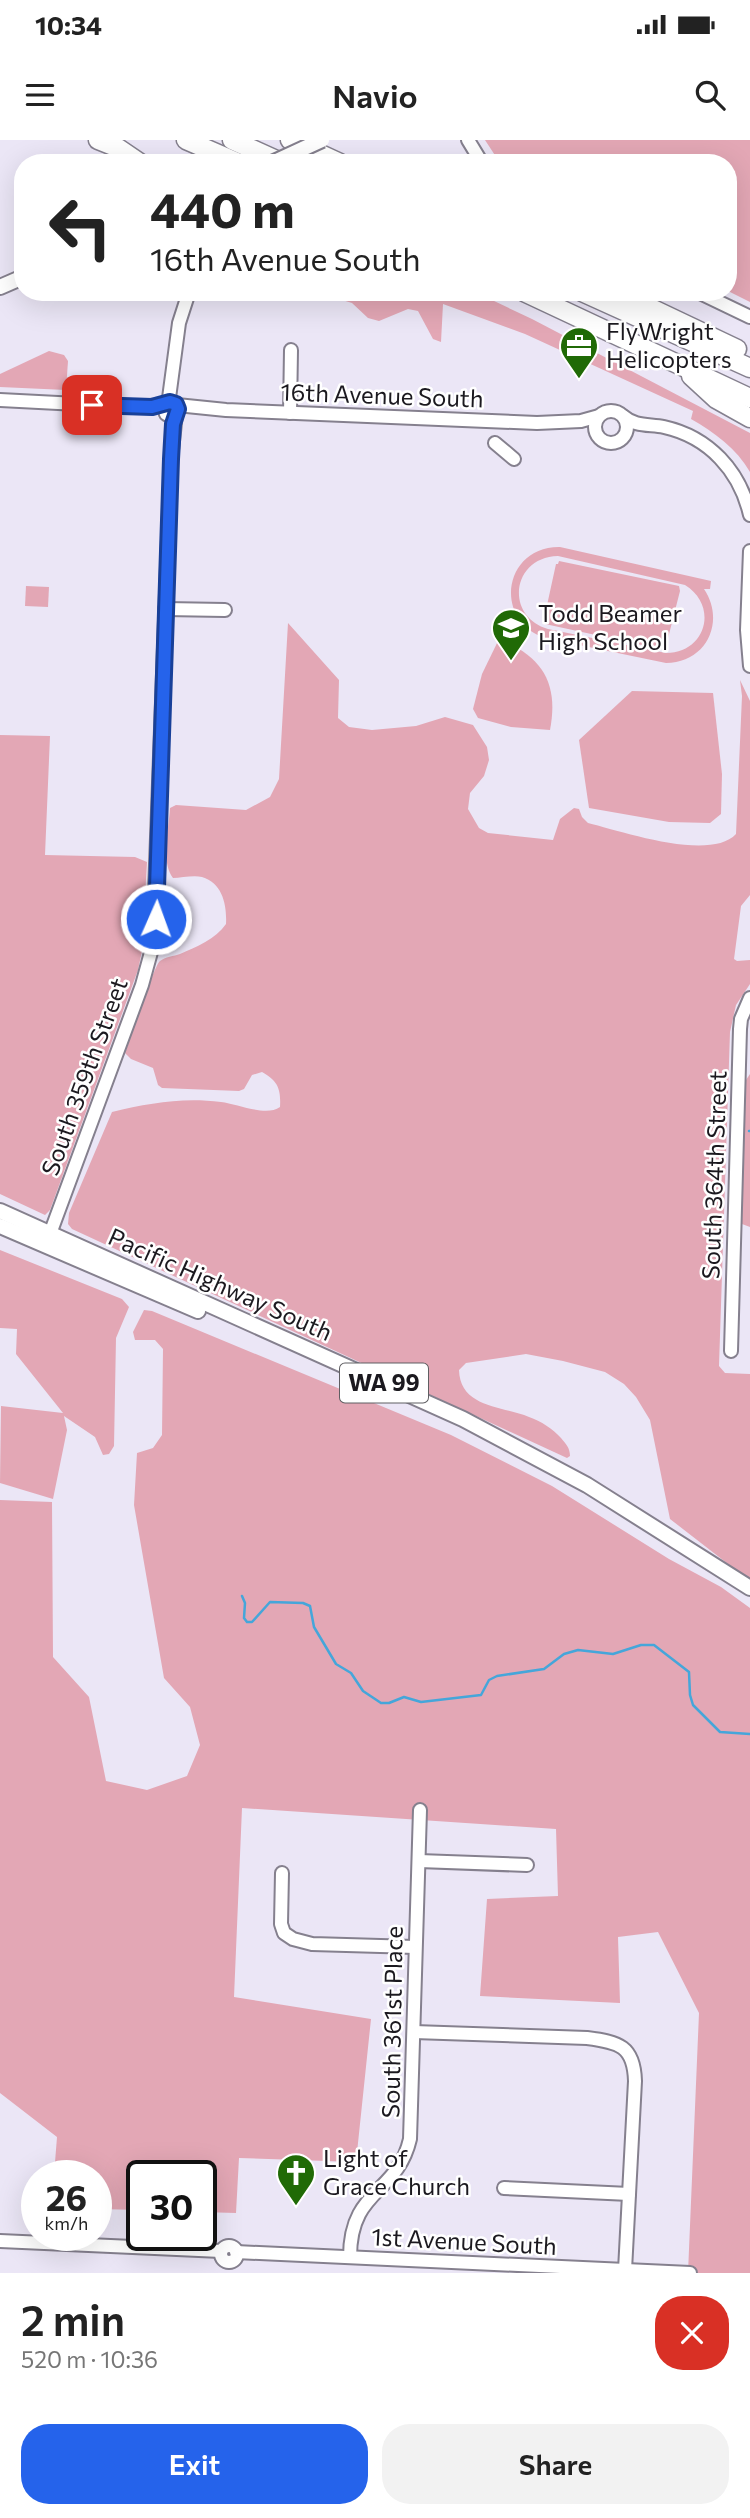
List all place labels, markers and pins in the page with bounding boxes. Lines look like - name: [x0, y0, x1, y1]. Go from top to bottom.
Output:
- place label: FlyWright Helicopters: [606, 316, 732, 373]
- office icon: FlyWright Helicopters: [558, 325, 600, 380]
- pin: [62, 375, 122, 435]
- place label: Todd Beamer High School: [538, 598, 682, 655]
- school or university icon: Todd Beamer High School: [490, 607, 532, 662]
- place label: Light of Grace Church: [323, 2143, 470, 2200]
- church icon: Light of Grace Church: [275, 2152, 317, 2207]

